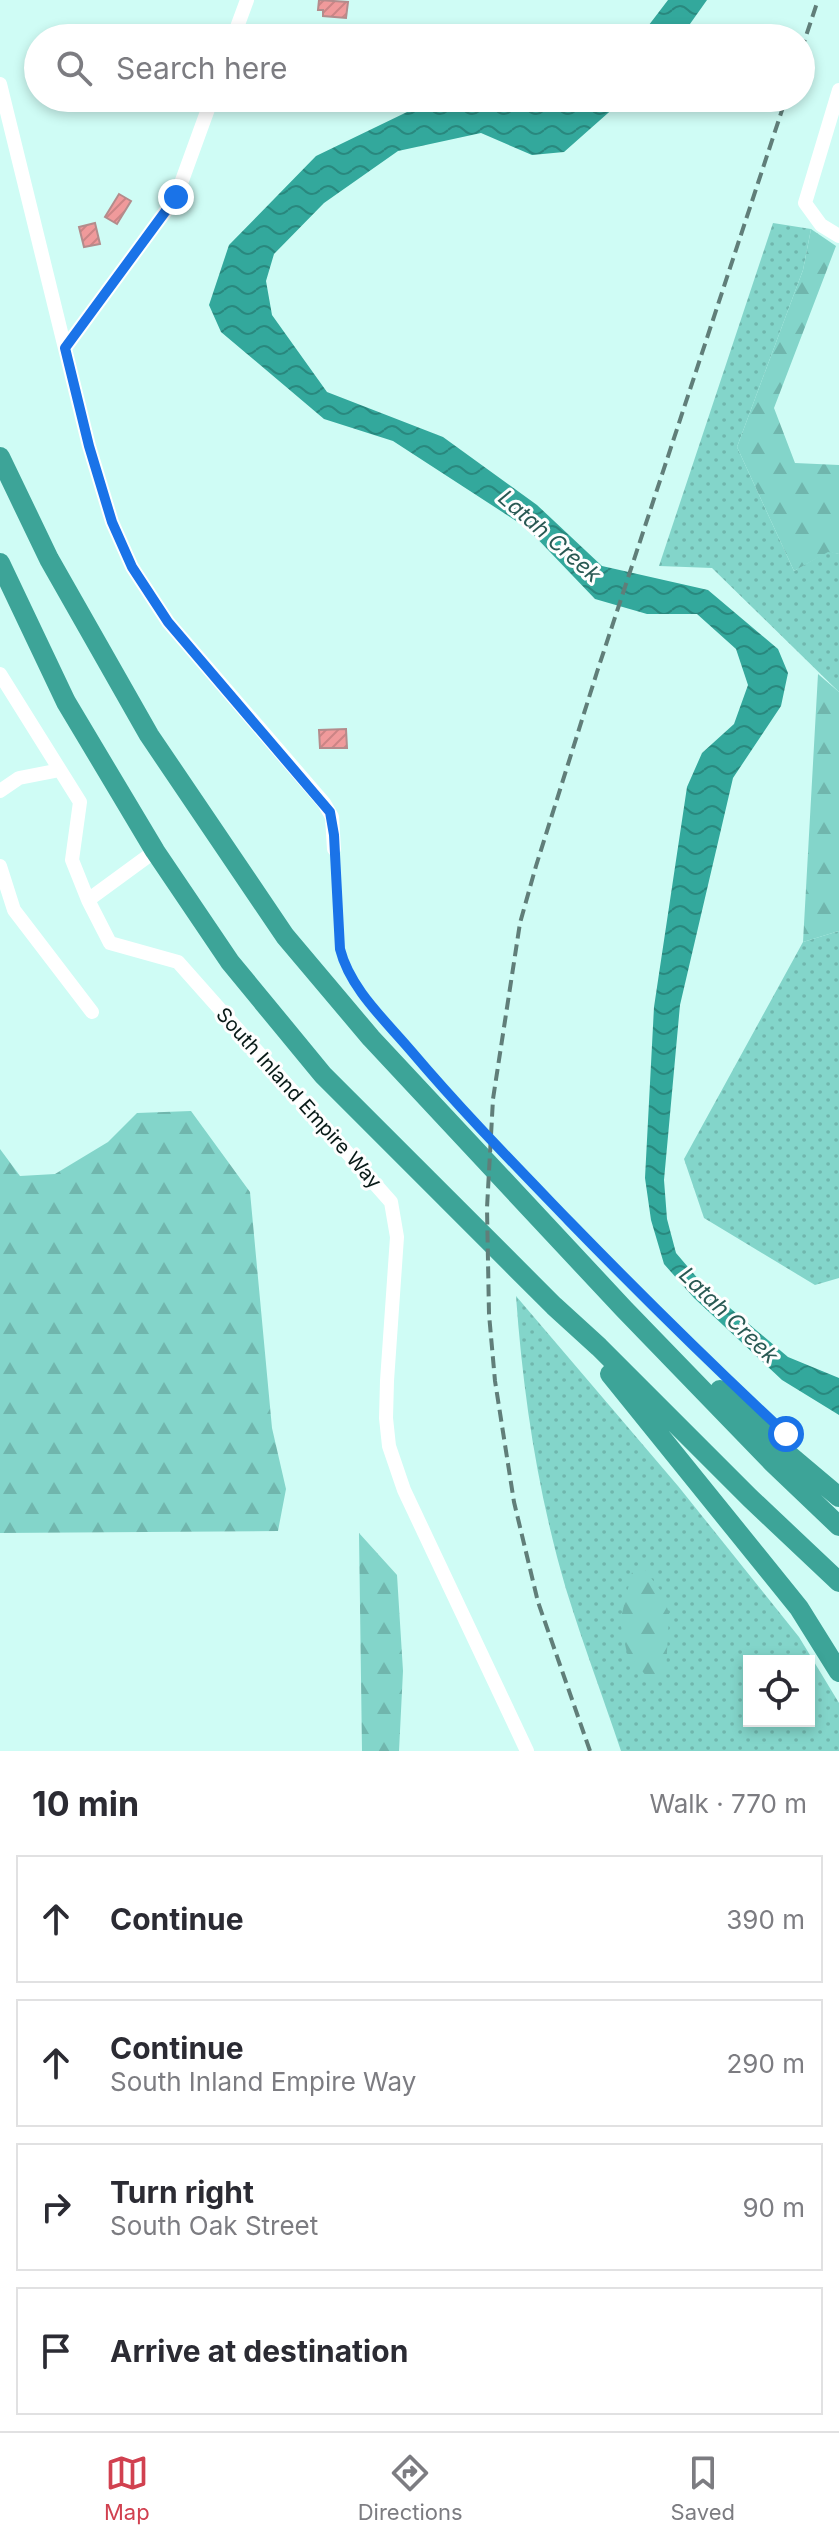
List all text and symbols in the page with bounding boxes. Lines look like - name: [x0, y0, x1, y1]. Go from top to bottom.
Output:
- search box: [24, 24, 815, 112]
- icon: search: [52, 46, 96, 90]
- text: Search here: [116, 50, 288, 86]
- route end: [158, 179, 194, 215]
- water label: Latah Creek: [494, 485, 607, 588]
- street label: South Inland Empire Way: [211, 1002, 387, 1194]
- water label: Latah Creek: [674, 1262, 784, 1369]
- route start: [768, 1416, 804, 1452]
- map controls: [743, 1655, 815, 1727]
- button: locate: [743, 1655, 815, 1727]
- text: 10 min: [32, 1783, 139, 1824]
- text: Walk · 770 m: [649, 1788, 807, 1819]
- icon: ahead: [34, 1897, 78, 1941]
- text: Continue: [110, 1901, 244, 1937]
- text: 390 m: [726, 1904, 805, 1935]
- text: Continue: [110, 2030, 244, 2066]
- icon: ahead: [34, 2041, 78, 2085]
- text: 290 m: [727, 2048, 805, 2079]
- text: South Inland Empire Way: [110, 2066, 416, 2097]
- text: Turn right: [110, 2174, 254, 2210]
- icon: right: [34, 2185, 78, 2229]
- text: 90 m: [742, 2192, 805, 2223]
- text: South Oak Street: [110, 2210, 318, 2241]
- icon: arrive: [34, 2329, 78, 2373]
- text: Arrive at destination: [110, 2333, 408, 2369]
- tab: Map: [104, 2451, 150, 2525]
- tab: Directions: [358, 2451, 463, 2525]
- tab: Saved: [671, 2451, 735, 2525]

